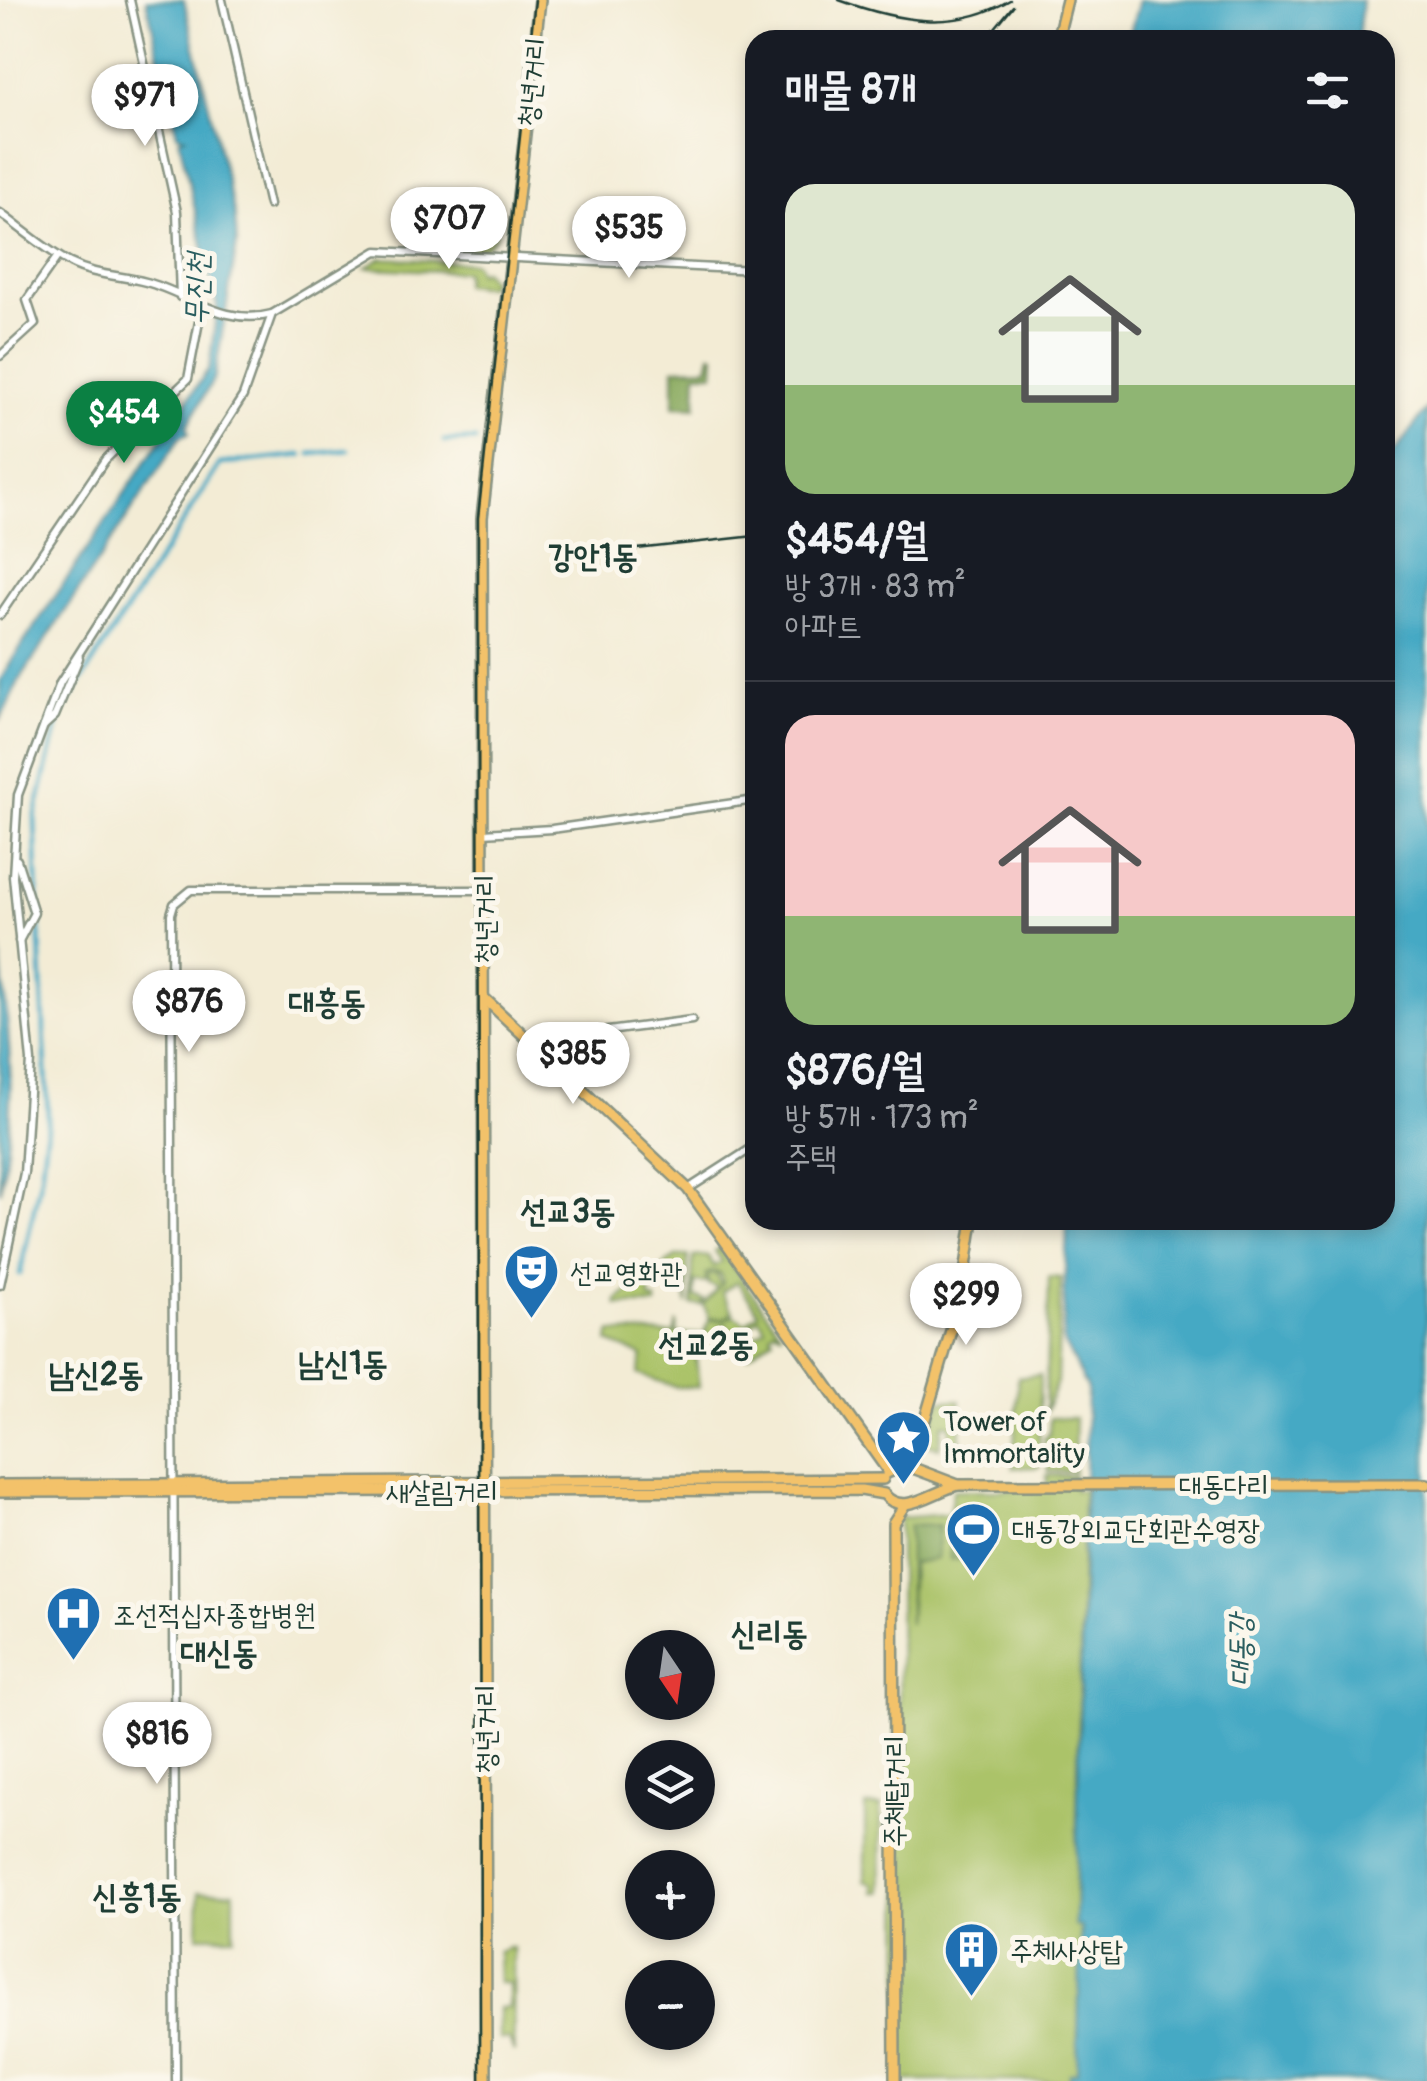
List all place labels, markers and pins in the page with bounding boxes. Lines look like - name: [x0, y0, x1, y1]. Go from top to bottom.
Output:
- pin: $971: [86, 64, 204, 149]
- pin: $707: [390, 187, 508, 272]
- pin: $535: [570, 196, 688, 281]
- pin: $454: [65, 381, 183, 466]
- pin: $876: [130, 970, 248, 1055]
- pin: $385: [514, 1022, 632, 1107]
- theatre icon: 선교영화관: [501, 1242, 561, 1321]
- place label: 선교영화관: [570, 1256, 683, 1291]
- pin: $299: [907, 1263, 1025, 1348]
- place label: Tower of Immortality: [943, 1405, 1085, 1472]
- place icon: Tower of Immortality: [874, 1407, 934, 1486]
- sports icon: 대동강외교단회관수영장: [943, 1499, 1003, 1578]
- place label: 대동강외교단회관수영장: [1012, 1513, 1260, 1548]
- hospital icon: 조선적십자종합병원: [44, 1584, 104, 1663]
- place label: 조선적십자종합병원: [113, 1598, 316, 1633]
- pin: $816: [98, 1702, 216, 1787]
- building icon: 주체사상탑: [941, 1920, 1001, 1999]
- place label: 주체사상탑: [1010, 1934, 1123, 1969]

